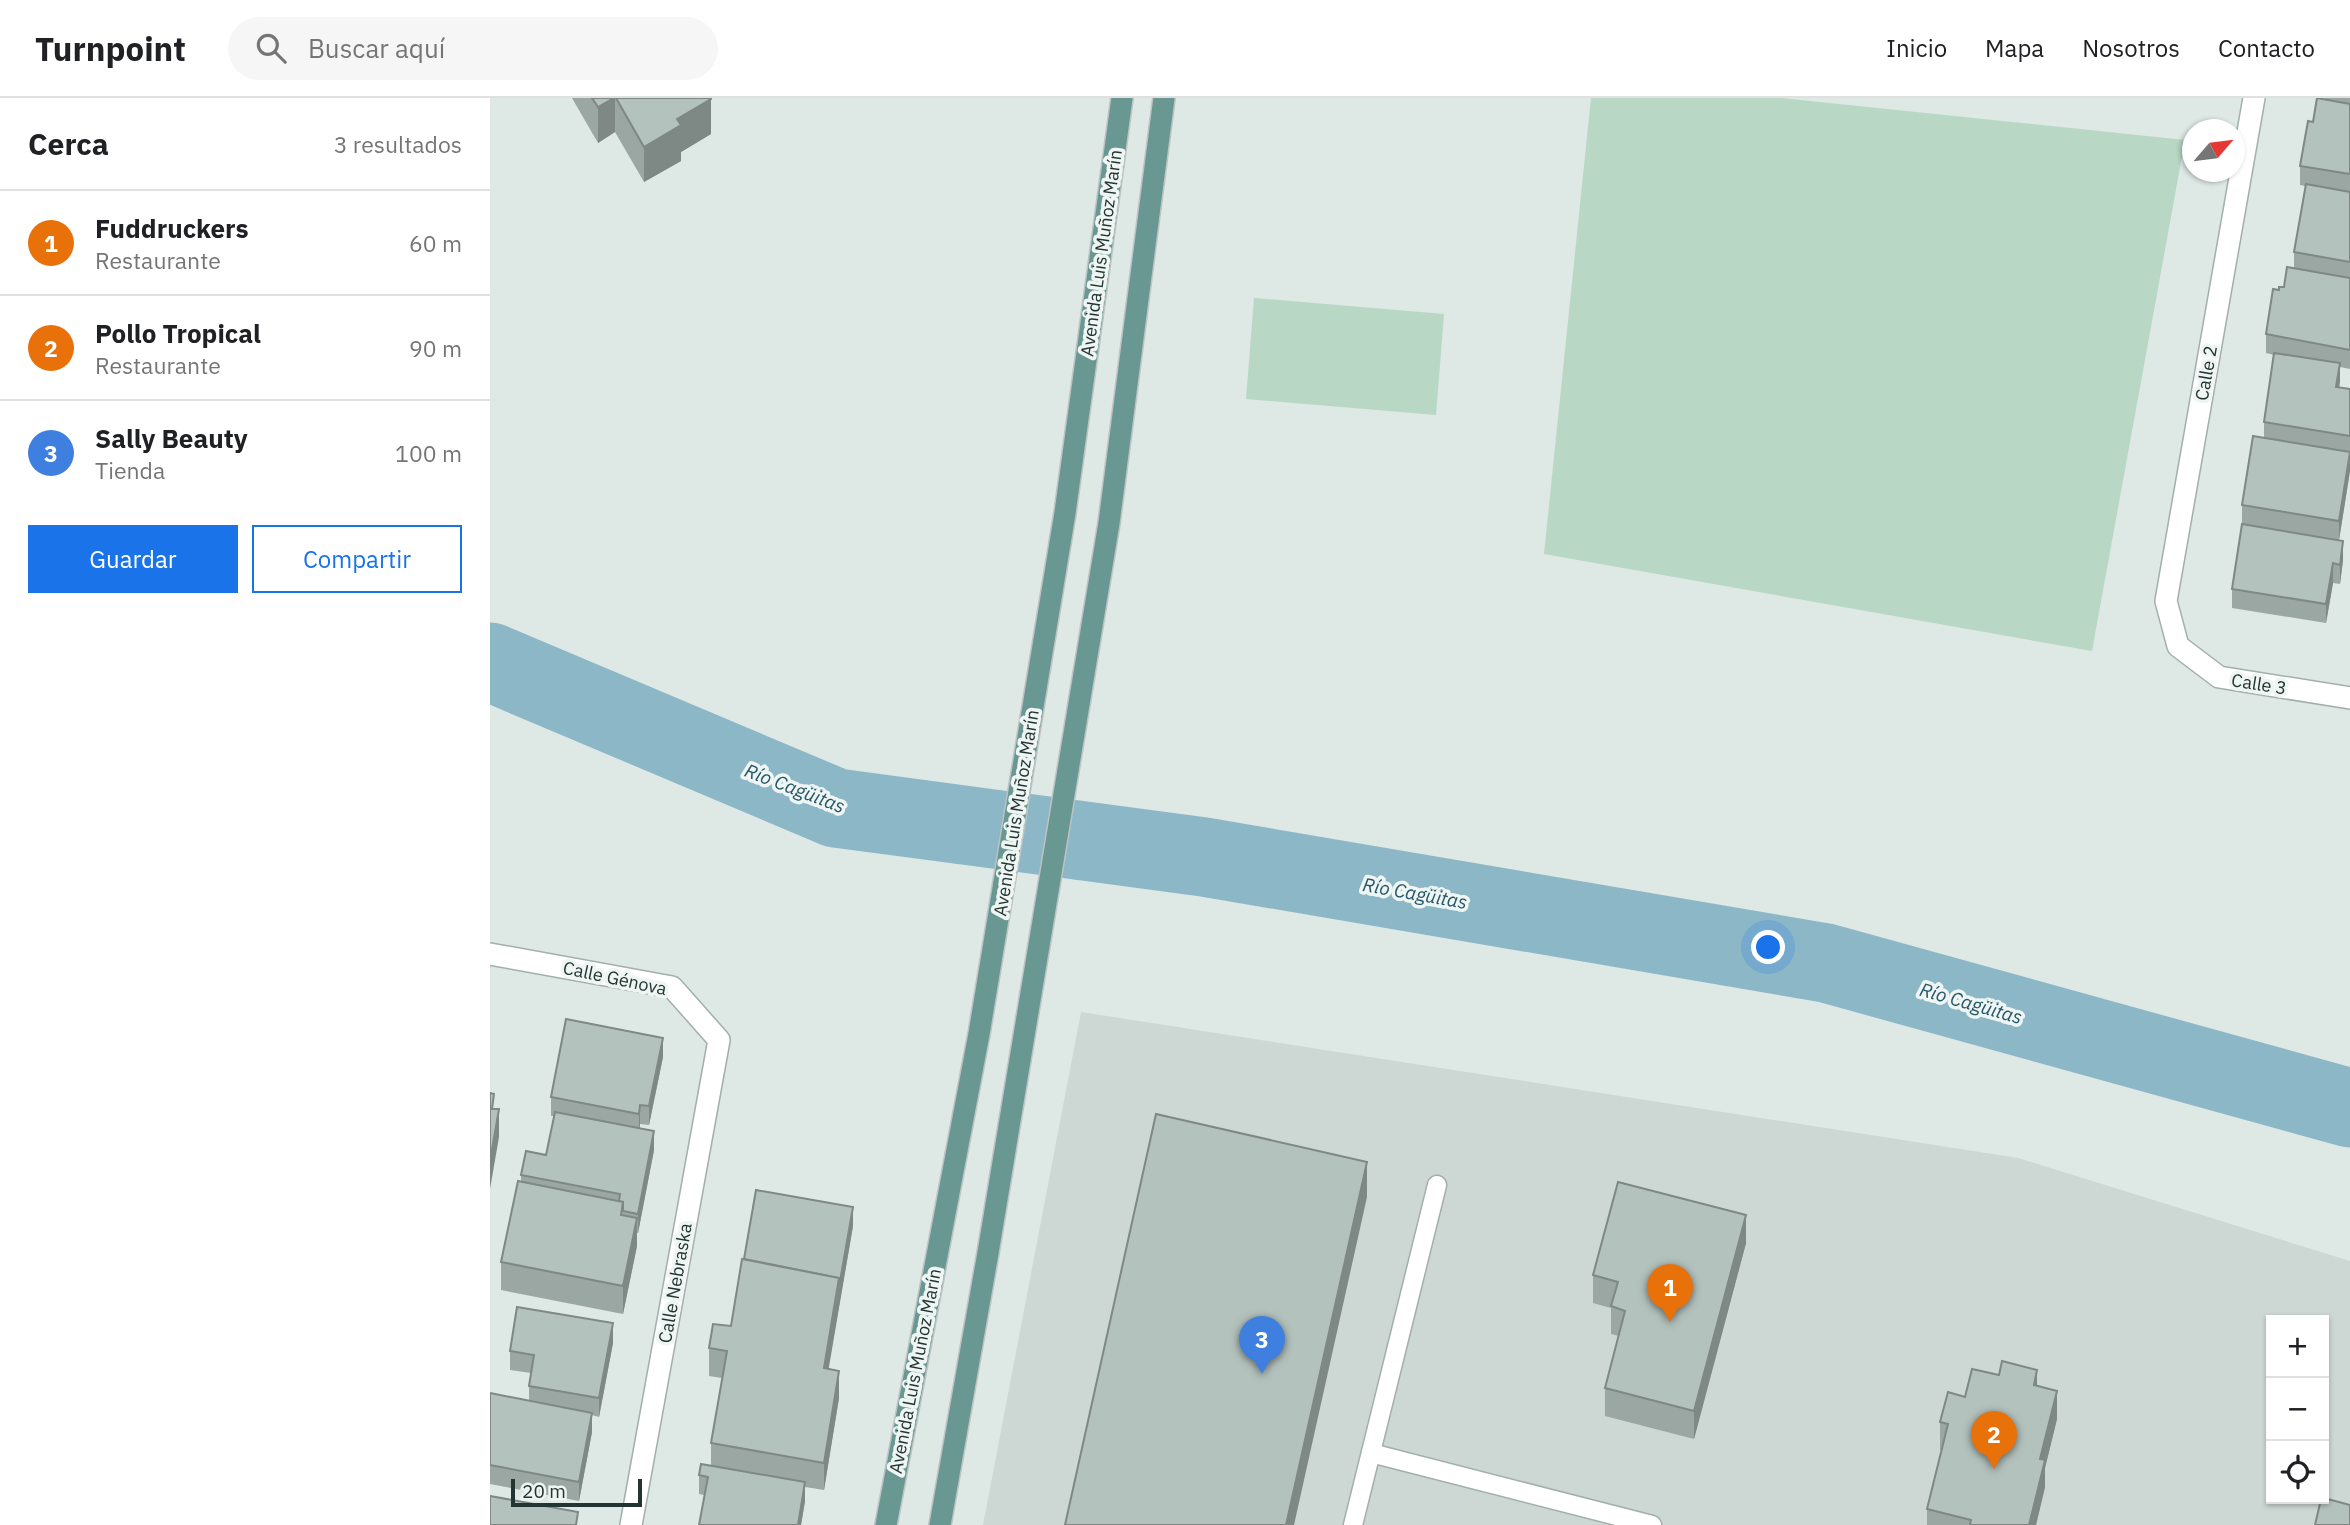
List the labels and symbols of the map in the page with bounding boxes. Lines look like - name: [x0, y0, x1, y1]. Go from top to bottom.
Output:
- north arrow: [2182, 119, 2245, 182]
- street label: Avenida Luis Muñoz Marín: [1075, 148, 1127, 358]
- street label: Calle 2: [2190, 344, 2222, 402]
- street label: Calle 3: [2230, 668, 2288, 700]
- street label: Avenida Luis Muñoz Marín: [988, 708, 1044, 918]
- water label: Río Cagüitas: [741, 758, 849, 818]
- water label: Río Cagüitas: [1361, 872, 1469, 914]
- your location: [1751, 930, 1785, 964]
- street label: Calle Génova: [561, 956, 669, 1000]
- water label: Río Cagüitas: [1917, 977, 2025, 1029]
- street label: Calle Nebraska: [653, 1221, 697, 1345]
- pin: 1: [1647, 1264, 1693, 1322]
- street label: Avenida Luis Muñoz Marín: [884, 1266, 946, 1476]
- pin: 3: [1239, 1316, 1285, 1374]
- pin: 2: [1971, 1411, 2017, 1469]
- scale bar: [511, 1476, 642, 1508]

